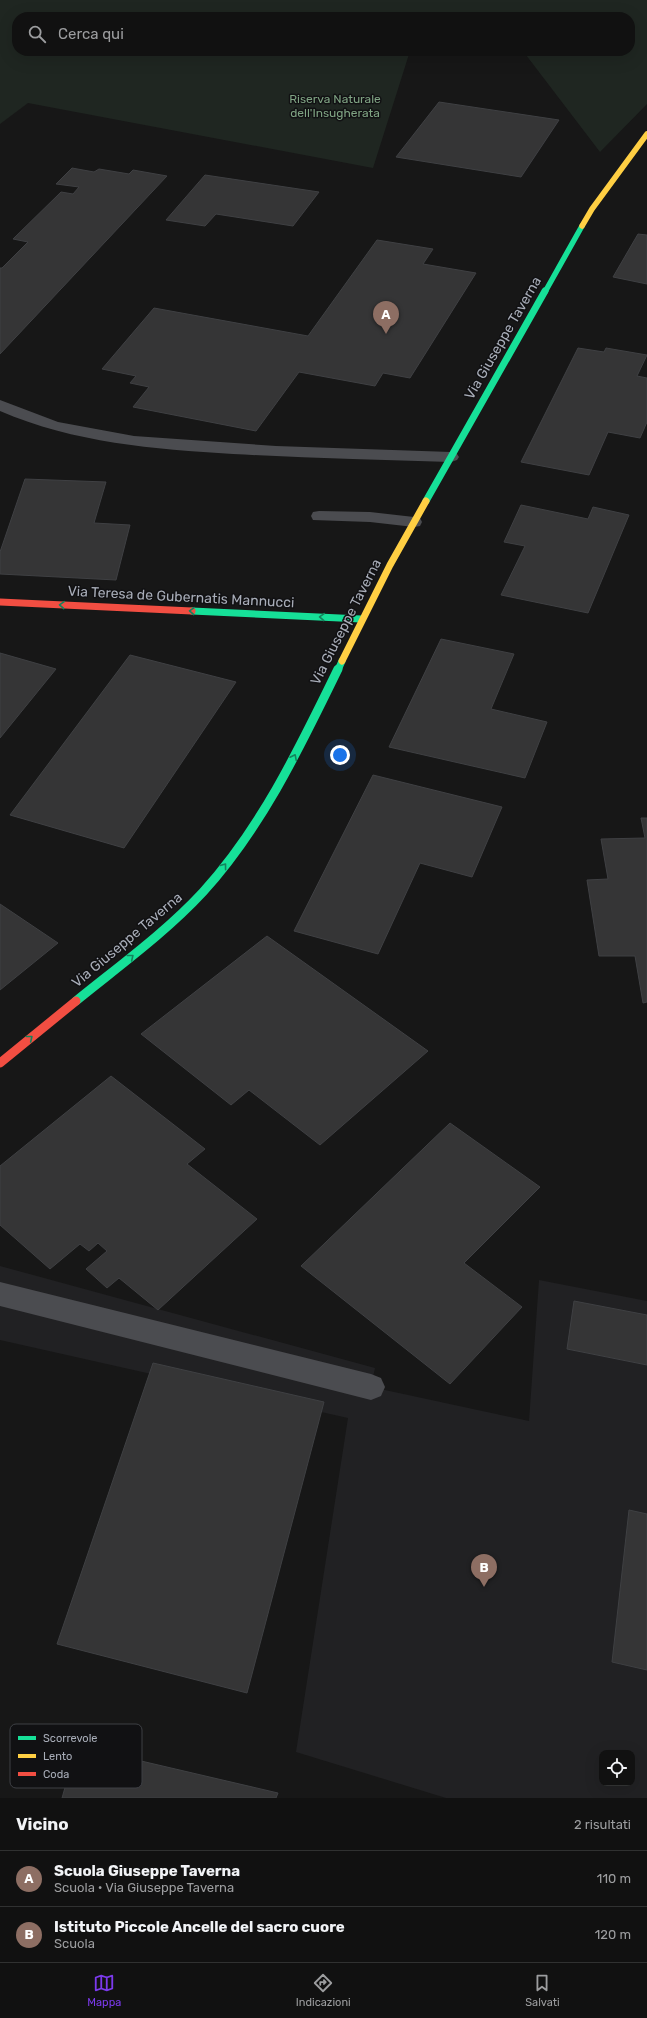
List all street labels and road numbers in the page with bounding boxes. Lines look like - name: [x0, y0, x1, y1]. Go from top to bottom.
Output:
- street label: Via Giuseppe Taverna: [461, 274, 545, 402]
- street label: Via Giuseppe Taverna: [307, 556, 385, 688]
- street label: Via Teresa de Gubernatis Mannucci: [67, 583, 295, 611]
- street label: Via Giuseppe Taverna: [68, 889, 186, 991]

